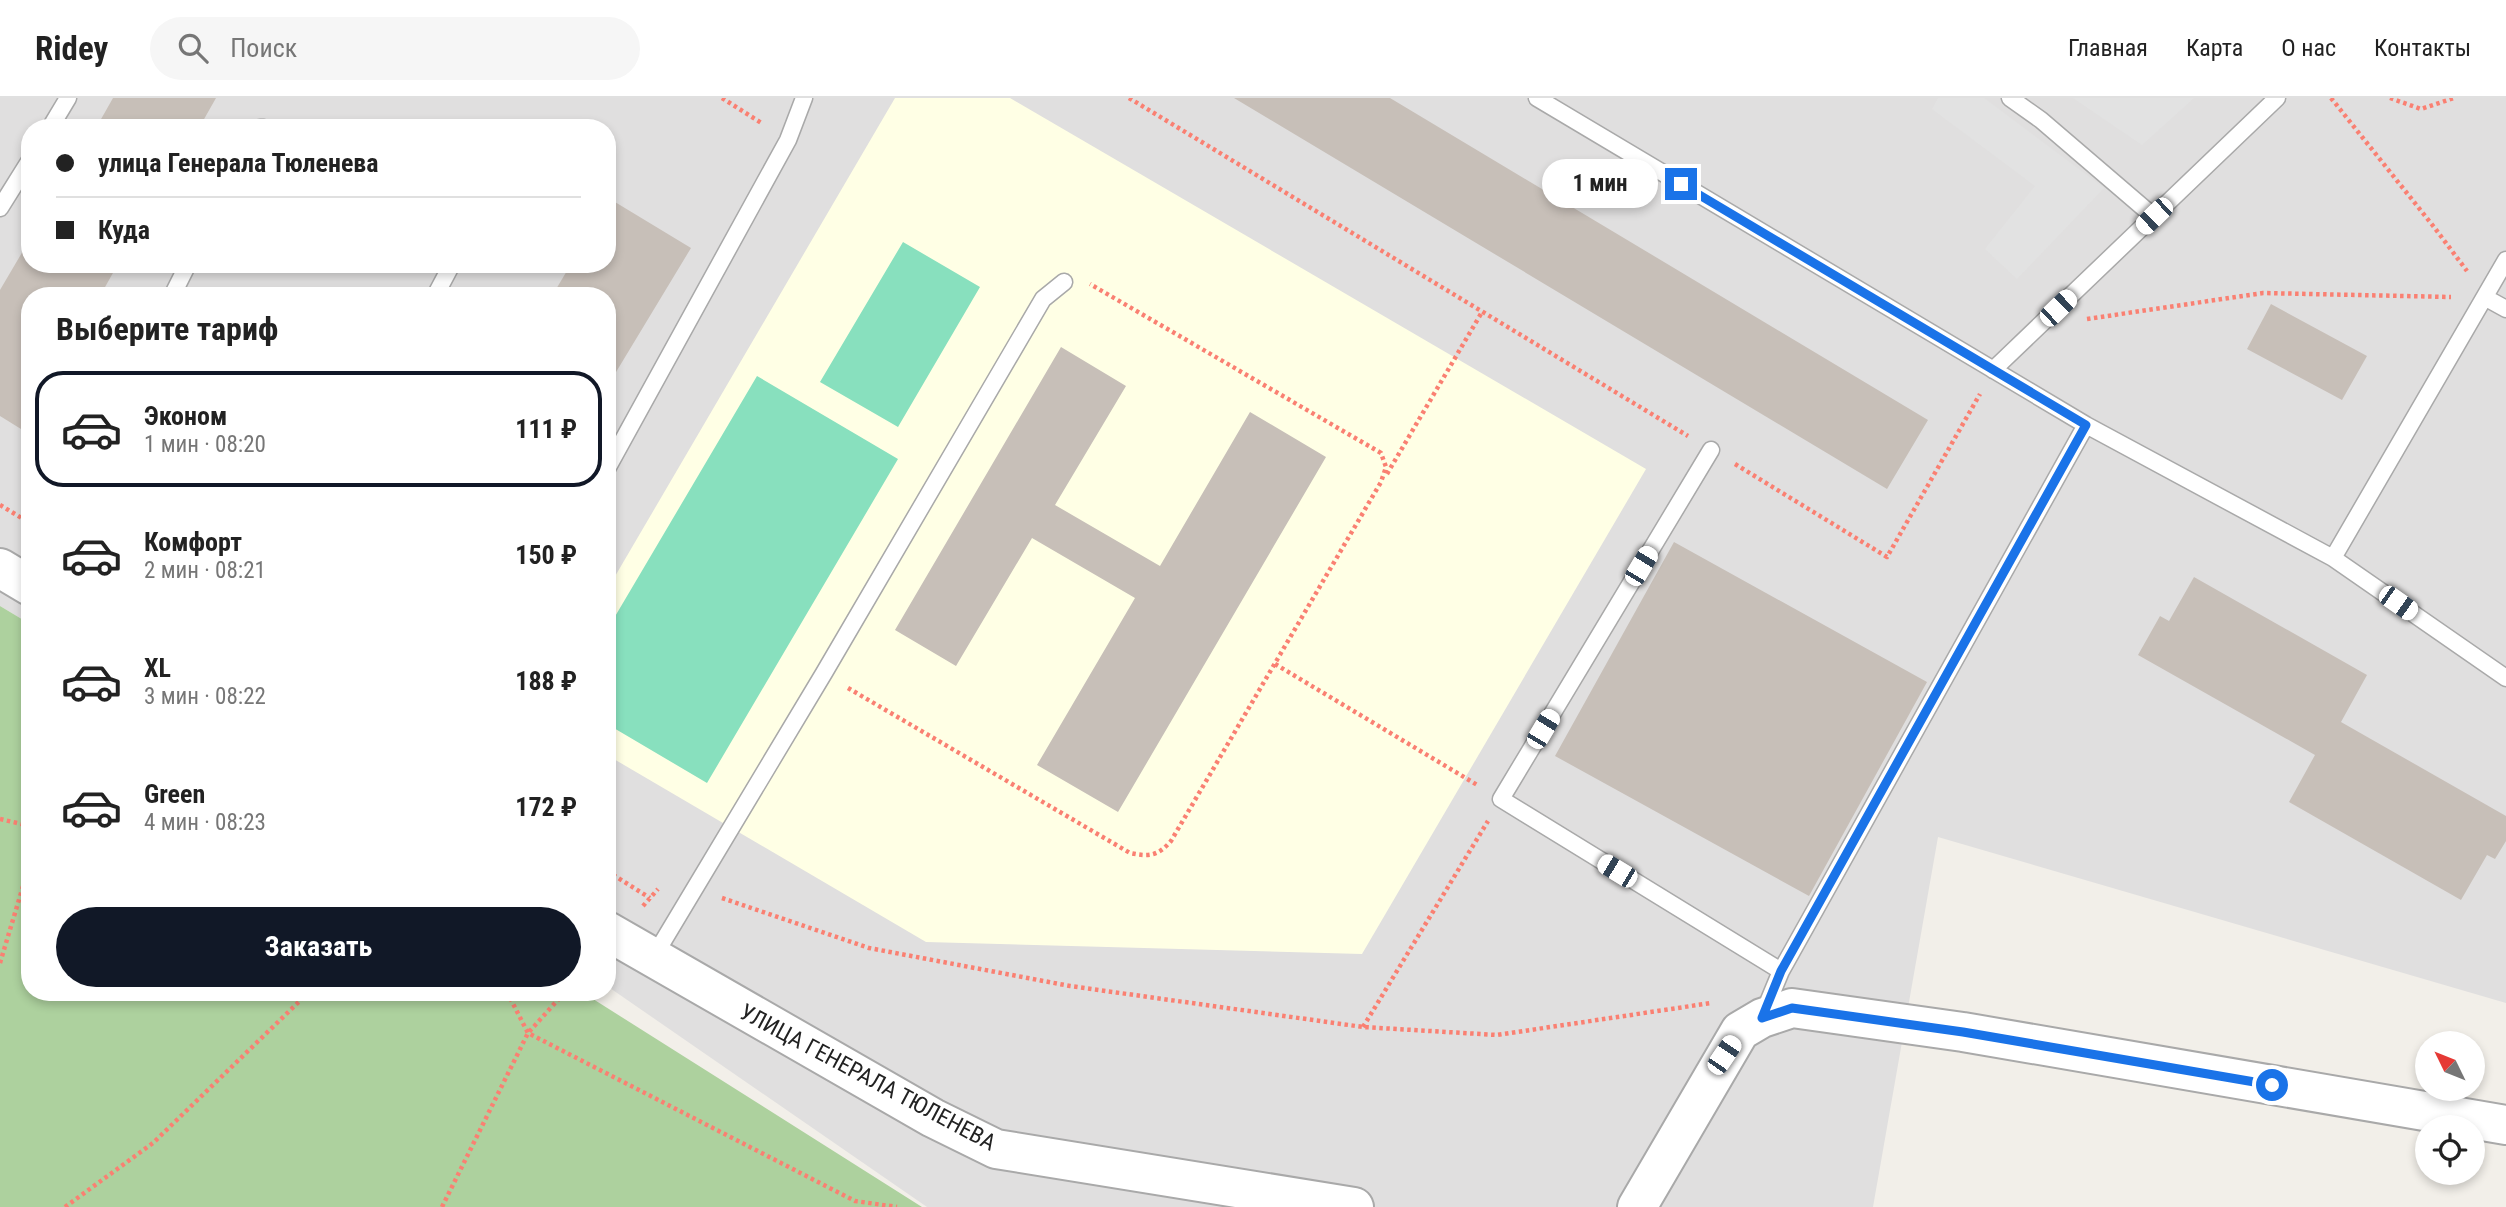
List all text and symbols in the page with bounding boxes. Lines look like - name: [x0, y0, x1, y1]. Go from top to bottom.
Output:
- search box: [150, 17, 640, 80]
- text: Ridey: [35, 29, 108, 68]
- icon: search: [174, 29, 212, 67]
- text: Поиск: [230, 33, 297, 63]
- text: Главная: [2068, 34, 2148, 62]
- text: Карта: [2186, 34, 2243, 62]
- text: О нас: [2281, 34, 2336, 62]
- text: Контакты: [2374, 34, 2471, 62]
- text: улица Генерала Тюленева: [98, 148, 379, 178]
- callout: 1 мин: [1541, 160, 1656, 208]
- route end: [1665, 168, 1697, 200]
- text: 1 мин: [1572, 170, 1628, 197]
- car: [2132, 194, 2177, 238]
- text: Куда: [98, 215, 150, 245]
- car: [2036, 286, 2081, 330]
- text: Выберите тариф: [56, 310, 278, 348]
- icon: car: [60, 398, 123, 461]
- text: Эконом: [144, 401, 227, 431]
- text: 111 ₽: [515, 414, 577, 444]
- text: 1 мин · 08:20: [144, 431, 266, 458]
- icon: car: [60, 524, 123, 587]
- text: Комфорт: [144, 527, 242, 557]
- text: 150 ₽: [515, 540, 577, 570]
- car: [1622, 543, 1661, 589]
- text: 2 мин · 08:21: [144, 557, 266, 584]
- car: [2375, 582, 2422, 624]
- icon: car: [60, 650, 123, 713]
- text: XL: [144, 653, 171, 683]
- text: 188 ₽: [515, 666, 577, 696]
- text: 3 мин · 08:22: [144, 683, 266, 710]
- car: [1524, 706, 1563, 752]
- icon: car: [60, 776, 123, 839]
- text: Green: [144, 779, 205, 809]
- text: 172 ₽: [515, 792, 577, 822]
- text: 4 мин · 08:23: [144, 809, 266, 836]
- car: [1594, 851, 1641, 891]
- button: Заказать: [56, 907, 581, 987]
- street label: УЛИЦА ГЕНЕРАЛА ТЮЛЕНЕВА: [735, 998, 1000, 1156]
- north arrow: [2415, 1031, 2485, 1101]
- map controls: [2415, 1031, 2485, 1185]
- car: [1704, 1032, 1745, 1078]
- route start: [2256, 1069, 2288, 1101]
- button: locate: [2415, 1115, 2485, 1185]

